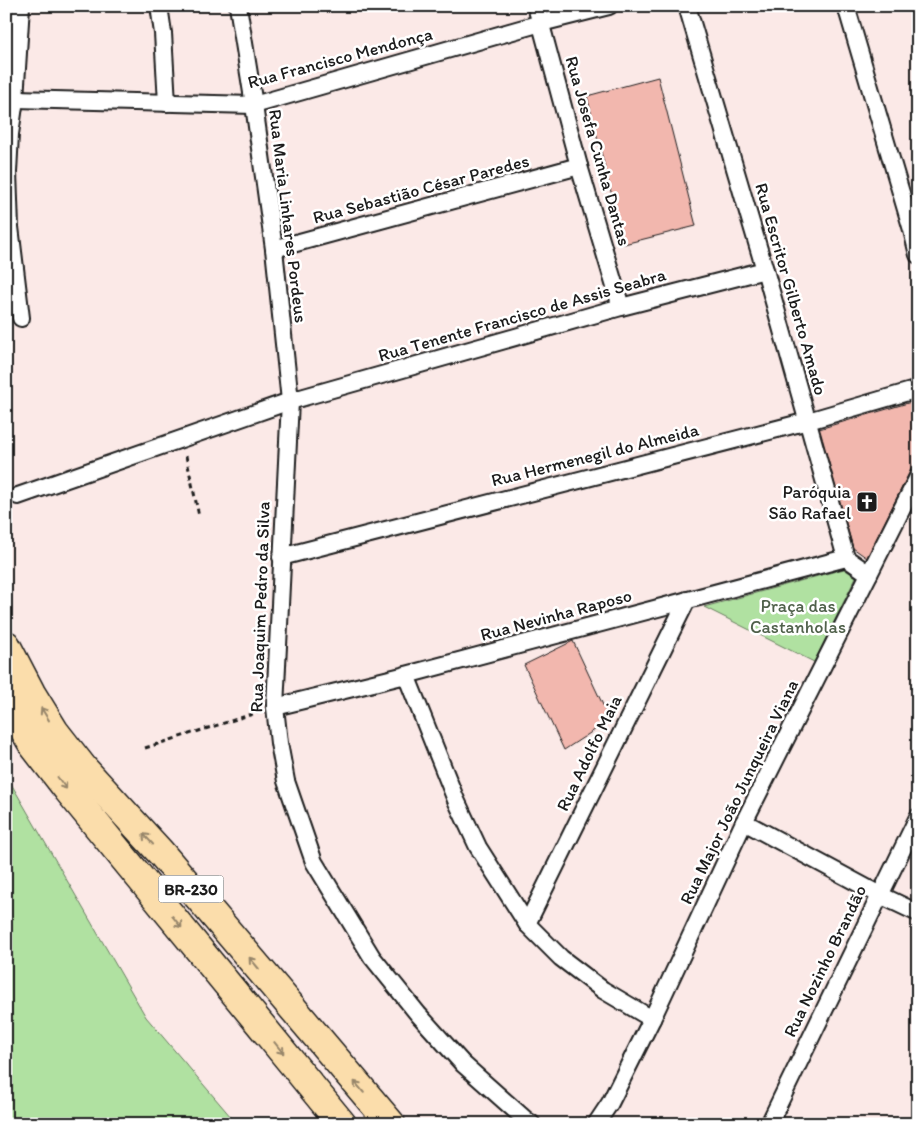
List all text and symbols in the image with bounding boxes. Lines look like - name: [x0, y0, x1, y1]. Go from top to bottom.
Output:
- street label: Rua Francisco Mendonça: [245, 23, 435, 93]
- street label: Rua Josefa Cunha Dantas: [560, 54, 636, 248]
- street label: Rua Maria Linhares Pordeus: [264, 108, 312, 324]
- street label: Rua Sebastião César Paredes: [310, 150, 532, 228]
- street label: Rua Escritor Gilberto Amado: [750, 180, 832, 398]
- street label: Rua Tenente Francisco de Assis Seabra: [376, 263, 669, 367]
- street label: Rua Hermenegil do Almeida: [489, 418, 702, 491]
- place label: Paróquia São Rafael: [768, 481, 852, 524]
- church icon: Paróquia São Rafael: [855, 490, 879, 514]
- street label: Rua Joaquim Pedro da Silva: [245, 501, 275, 713]
- street label: Rua Nevinha Raposo: [478, 584, 634, 646]
- park label: Praça das Castanholas: [750, 595, 846, 638]
- street label: Rua Major João Junqueira Viana: [675, 676, 803, 908]
- street label: Rua Adolfo Maia: [551, 691, 627, 815]
- one-way arrow: [39, 708, 49, 722]
- one-way arrow: [57, 776, 68, 789]
- one-way arrow: [142, 833, 154, 846]
- road number: BR-230: [158, 876, 224, 902]
- street label: Rua Nozinho Brandão: [779, 881, 871, 1041]
- one-way arrow: [171, 915, 182, 928]
- one-way arrow: [248, 956, 260, 969]
- one-way arrow: [274, 1041, 285, 1054]
- one-way arrow: [353, 1080, 365, 1093]

